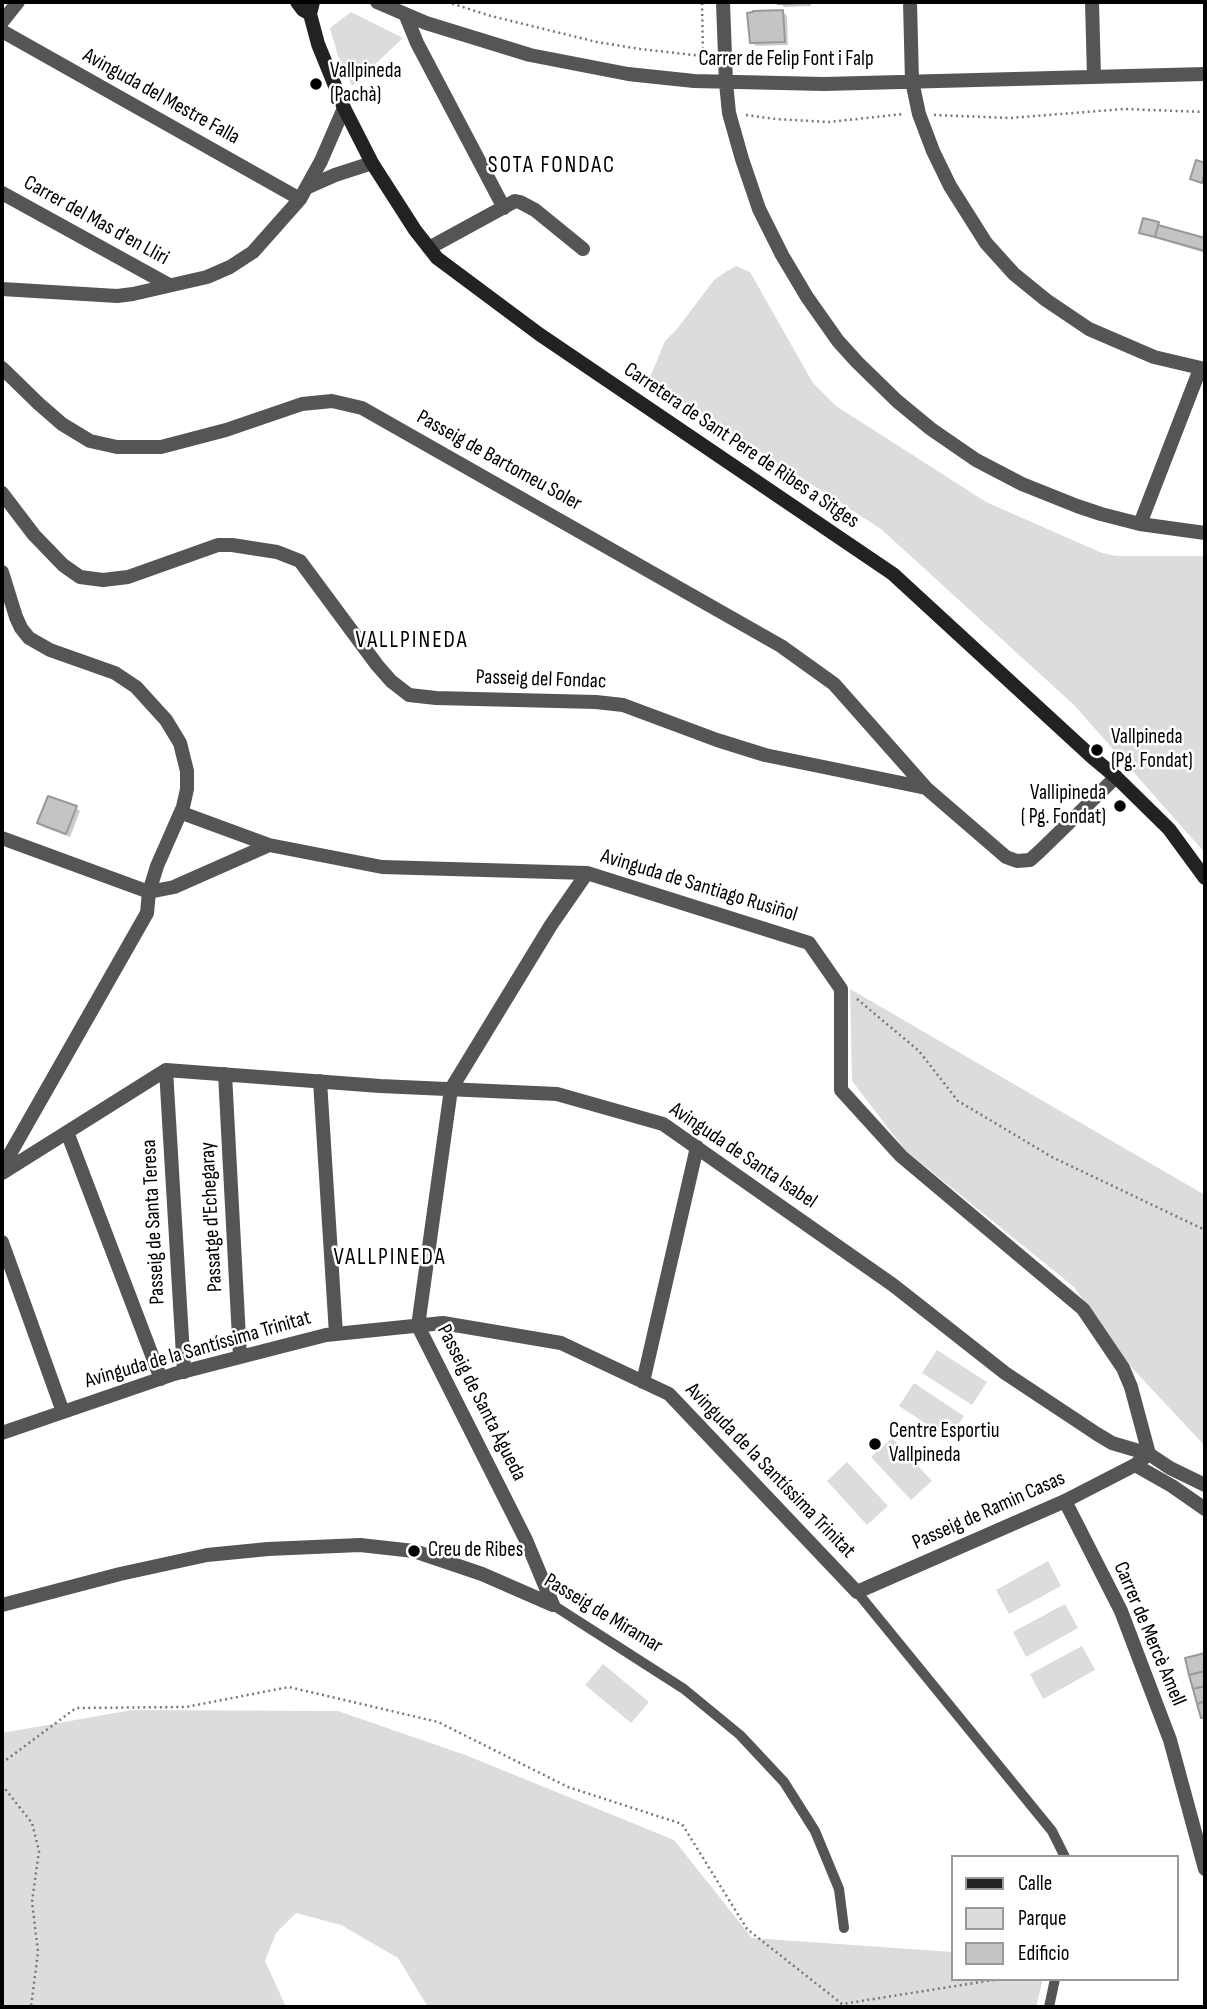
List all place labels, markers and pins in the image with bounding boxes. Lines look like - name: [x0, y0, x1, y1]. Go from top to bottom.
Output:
- place label: Vallpineda (Pachà): [330, 59, 402, 109]
- marker: Vallpineda (Pachà): [308, 76, 324, 92]
- place label: Vallpineda (Pg. Fondat): [1111, 725, 1193, 775]
- marker: Vallpineda (Pg. Fondat): [1089, 742, 1105, 758]
- place label: Vallipineda ( Pg. Fondat): [1021, 781, 1106, 831]
- marker: Vallipineda ( Pg. Fondat): [1112, 798, 1128, 814]
- place label: Centre Esportiu Vallpineda: [889, 1419, 999, 1469]
- marker: Centre Esportiu Vallpineda: [867, 1436, 883, 1452]
- place label: Creu de Ribes: [428, 1538, 523, 1564]
- marker: Creu de Ribes: [406, 1543, 422, 1559]

